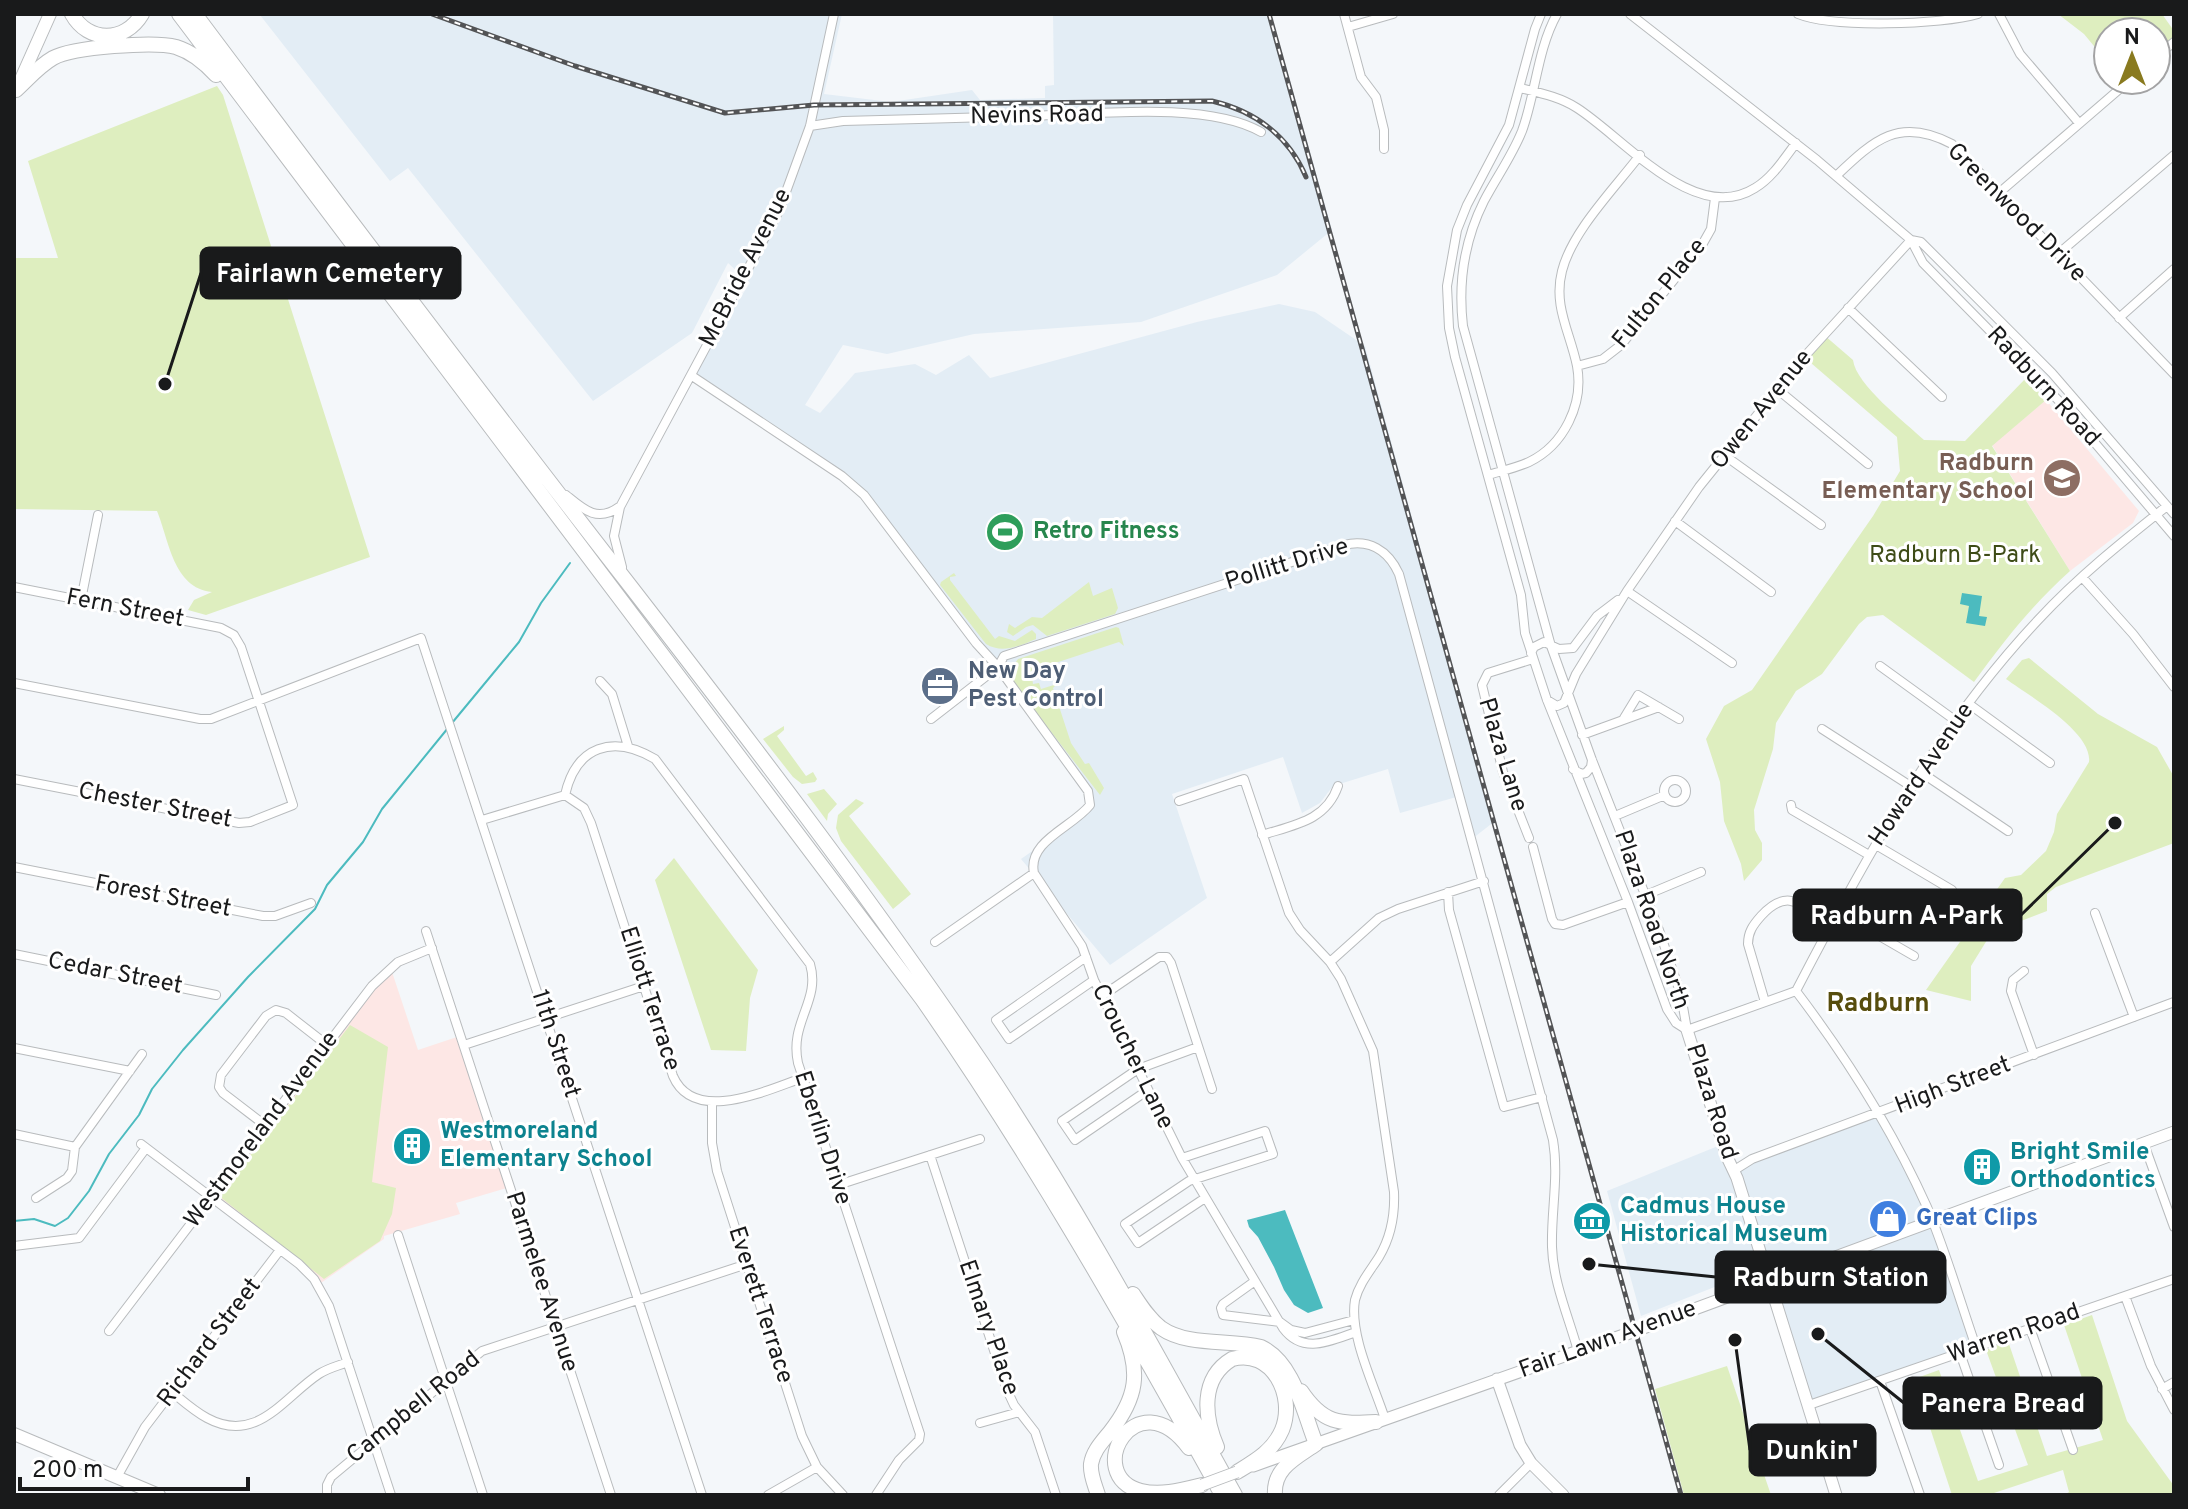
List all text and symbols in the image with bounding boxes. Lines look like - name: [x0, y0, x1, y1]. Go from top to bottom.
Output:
- north arrow: [2092, 16, 2172, 96]
- text: N: [2124, 25, 2140, 52]
- street label: Nevins Road: [970, 100, 1104, 132]
- street label: Greenwood Drive: [1940, 137, 2092, 289]
- street label: McBride Avenue: [693, 184, 799, 352]
- street label: Fulton Place: [1606, 233, 1714, 355]
- callout: Fairlawn Cemetery: [201, 248, 460, 298]
- text: Fairlawn Cemetery: [216, 259, 444, 292]
- street label: Radburn Road: [1980, 321, 2106, 453]
- street label: Owen Avenue: [1704, 344, 1820, 476]
- place label: Radburn Elementary School: [1822, 449, 2034, 507]
- school or university icon: Radburn Elementary School: [2041, 457, 2083, 499]
- sports icon: Retro Fitness: [984, 511, 1026, 553]
- place label: Retro Fitness: [1033, 517, 1180, 547]
- street label: Pollitt Drive: [1222, 532, 1352, 598]
- park label: Radburn B-Park: [1869, 541, 2041, 571]
- street label: Fern Street: [64, 583, 186, 635]
- place label: New Day Pest Control: [968, 657, 1104, 715]
- office icon: New Day Pest Control: [919, 665, 961, 707]
- street label: Plaza Lane: [1470, 694, 1534, 816]
- street label: Howard Avenue: [1863, 697, 1981, 853]
- street label: Chester Street: [76, 776, 234, 836]
- street label: Plaza Road North: [1606, 826, 1696, 1014]
- street label: Forest Street: [92, 869, 234, 925]
- callout: Radburn A-Park: [1794, 890, 2021, 940]
- text: Radburn A-Park: [1810, 901, 2004, 934]
- street label: Elliott Terrace: [612, 923, 686, 1075]
- street label: Cedar Street: [45, 946, 185, 1002]
- street label: Croucher Lane: [1084, 979, 1180, 1135]
- street label: 11th Street: [523, 986, 587, 1102]
- district label: Radburn: [1826, 988, 1930, 1021]
- street label: Westmoreland Avenue: [178, 1026, 346, 1234]
- street label: Plaza Road: [1678, 1040, 1744, 1164]
- street label: High Street: [1891, 1050, 2015, 1122]
- street label: Eberlin Drive: [786, 1067, 858, 1209]
- place label: Westmoreland Elementary School: [440, 1117, 652, 1175]
- building icon: Westmoreland Elementary School: [391, 1125, 433, 1167]
- place label: Bright Smile Orthodontics: [2010, 1138, 2156, 1196]
- building icon: Bright Smile Orthodontics: [1961, 1146, 2003, 1188]
- street label: Parmelee Avenue: [498, 1188, 584, 1376]
- place label: Cadmus House Historical Museum: [1620, 1192, 1828, 1250]
- shop icon: Great Clips: [1867, 1198, 1909, 1240]
- museum icon: Cadmus House Historical Museum: [1571, 1200, 1613, 1242]
- place label: Great Clips: [1916, 1204, 2038, 1234]
- street label: Everett Terrace: [720, 1223, 800, 1387]
- callout: Radburn Station: [1716, 1252, 1945, 1302]
- street label: Elmary Place: [951, 1256, 1025, 1400]
- text: Radburn Station: [1733, 1263, 1929, 1296]
- street label: Richard Street: [152, 1272, 268, 1414]
- street label: Fair Lawn Avenue: [1515, 1294, 1701, 1386]
- street label: Warren Road: [1944, 1297, 2084, 1371]
- street label: Campbell Road: [341, 1345, 487, 1471]
- callout: Panera Bread: [1904, 1378, 2101, 1428]
- text: Panera Bread: [1921, 1389, 2085, 1422]
- callout: Dunkin': [1750, 1425, 1875, 1475]
- text: Dunkin': [1766, 1436, 1858, 1469]
- scale bar: [20, 1441, 248, 1491]
- text: 200 m: [32, 1456, 103, 1486]

